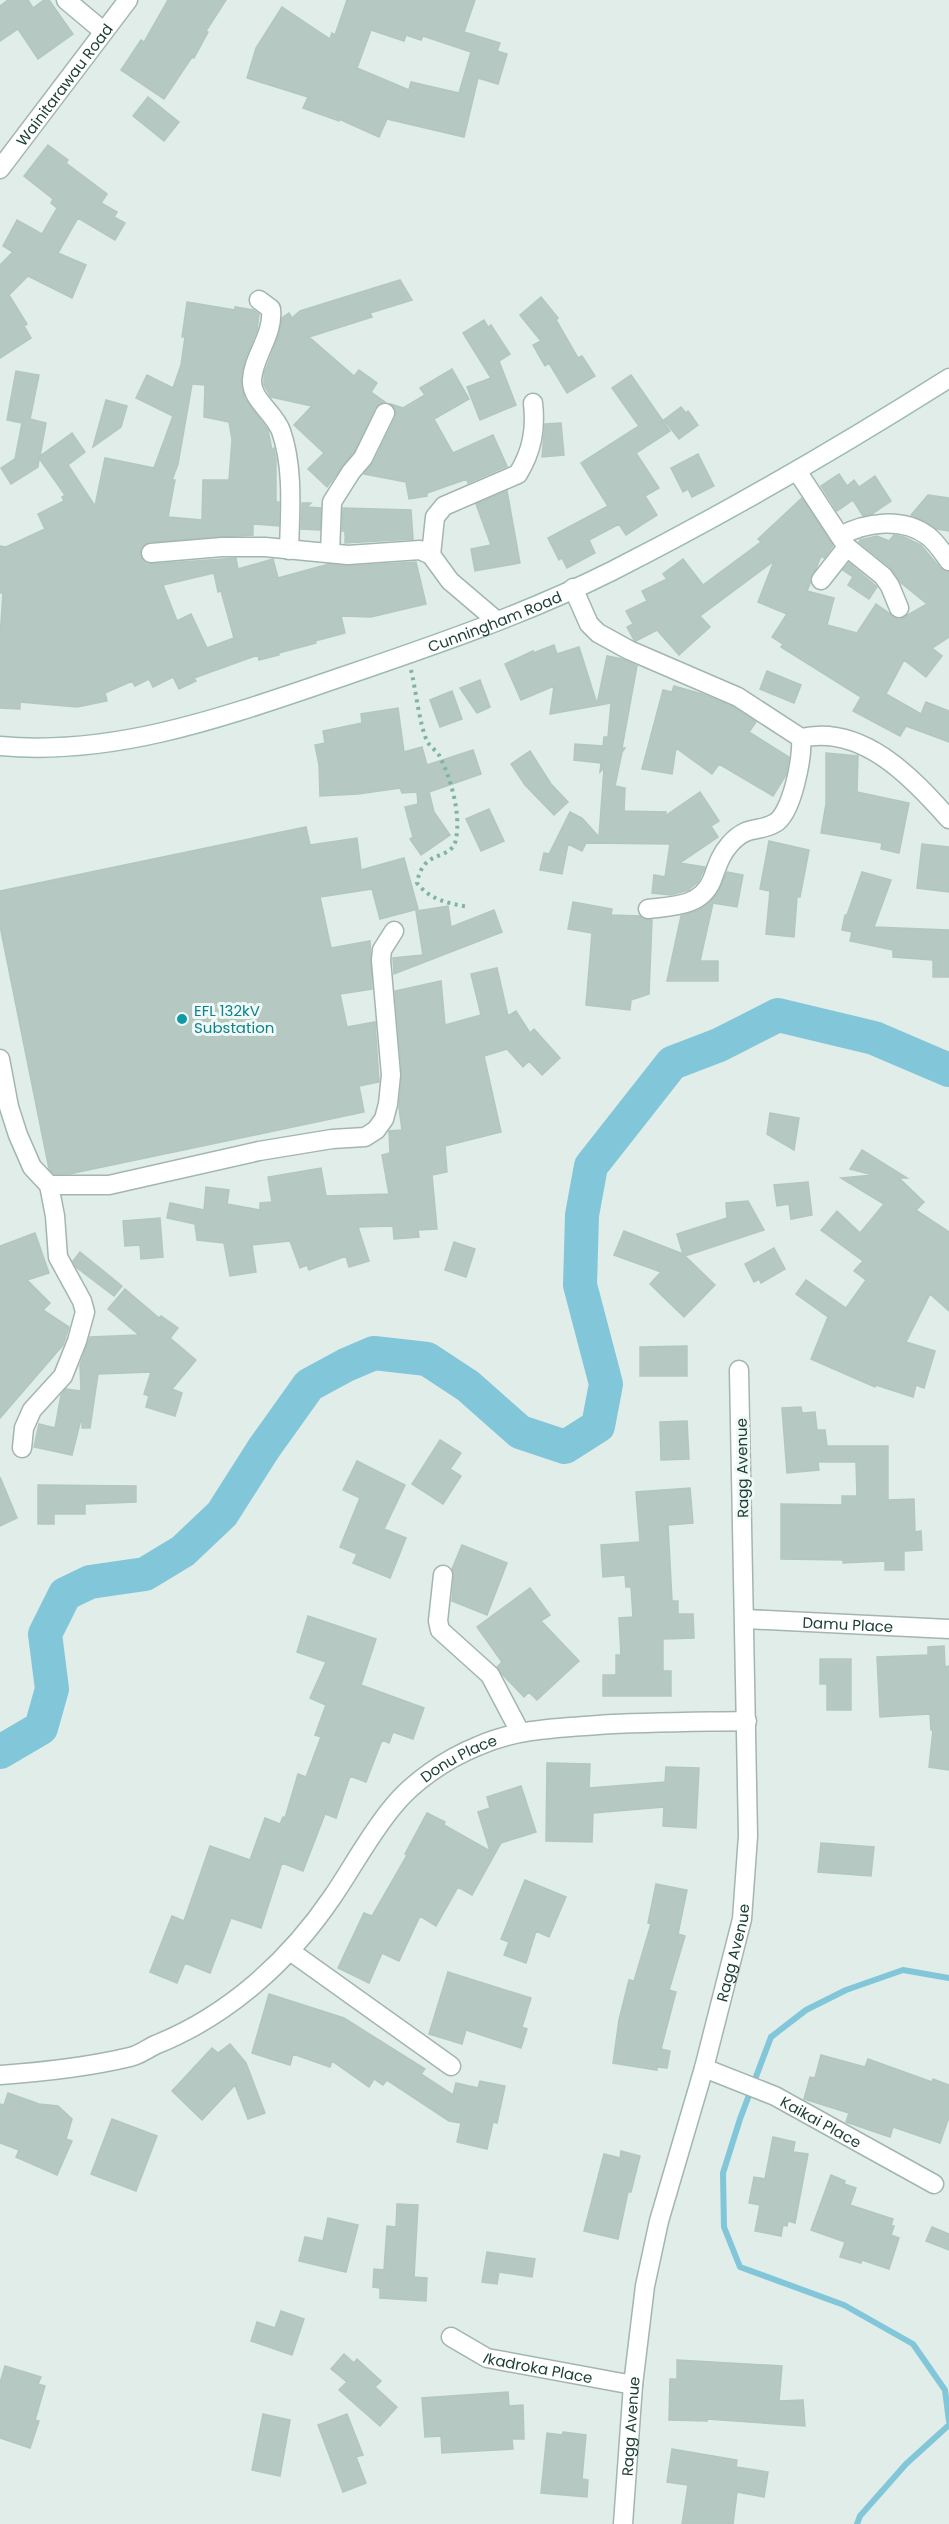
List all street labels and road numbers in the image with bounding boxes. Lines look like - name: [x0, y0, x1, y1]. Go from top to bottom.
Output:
- street label: Wainitarawau Road: [11, 19, 117, 150]
- street label: Cunningham Road: [425, 586, 565, 657]
- street label: Ragg Avenue: [731, 1418, 753, 1518]
- street label: Damu Place: [802, 1611, 894, 1637]
- street label: Donu Place: [416, 1729, 500, 1787]
- street label: Ragg Avenue: [711, 1903, 754, 2004]
- street label: Kaikai Place: [777, 2091, 865, 2152]
- street label: Ikadroka Place: [479, 2348, 594, 2388]
- street label: Ragg Avenue: [616, 2375, 644, 2477]

